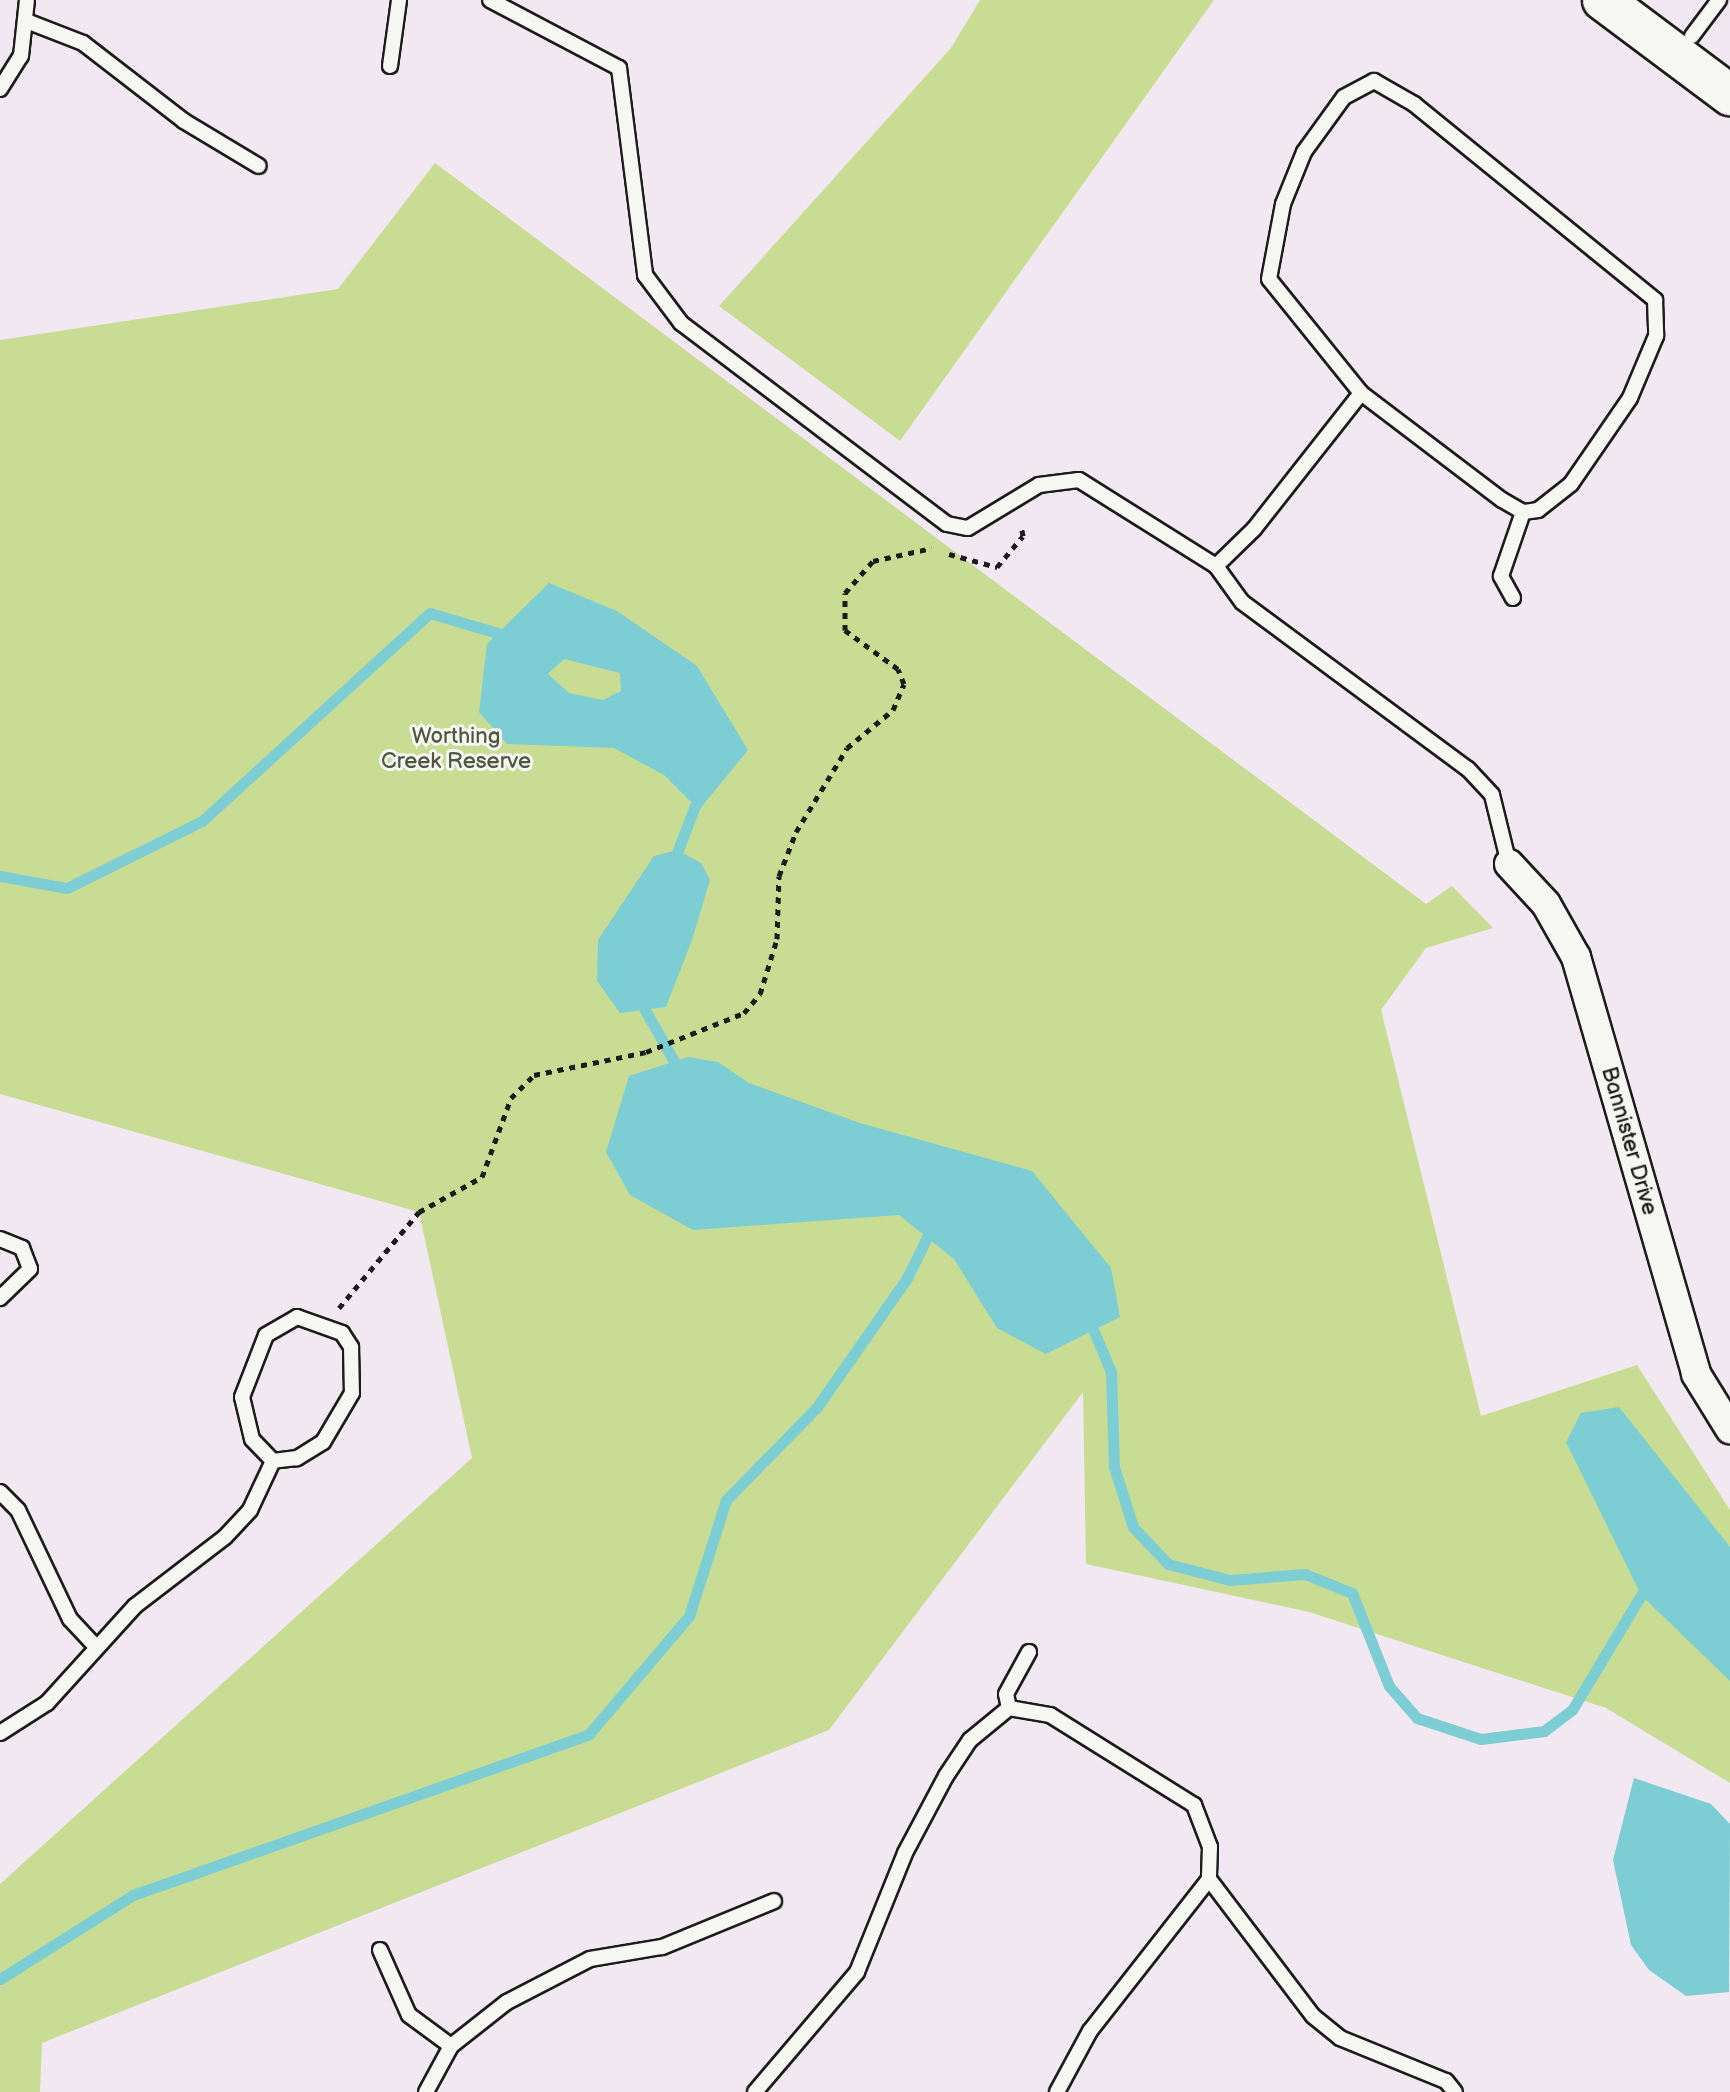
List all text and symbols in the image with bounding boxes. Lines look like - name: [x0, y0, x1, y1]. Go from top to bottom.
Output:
- park label: Worthing Creek Reserve: [381, 723, 531, 774]
- street label: Bannister Drive: [1595, 1064, 1663, 1218]

